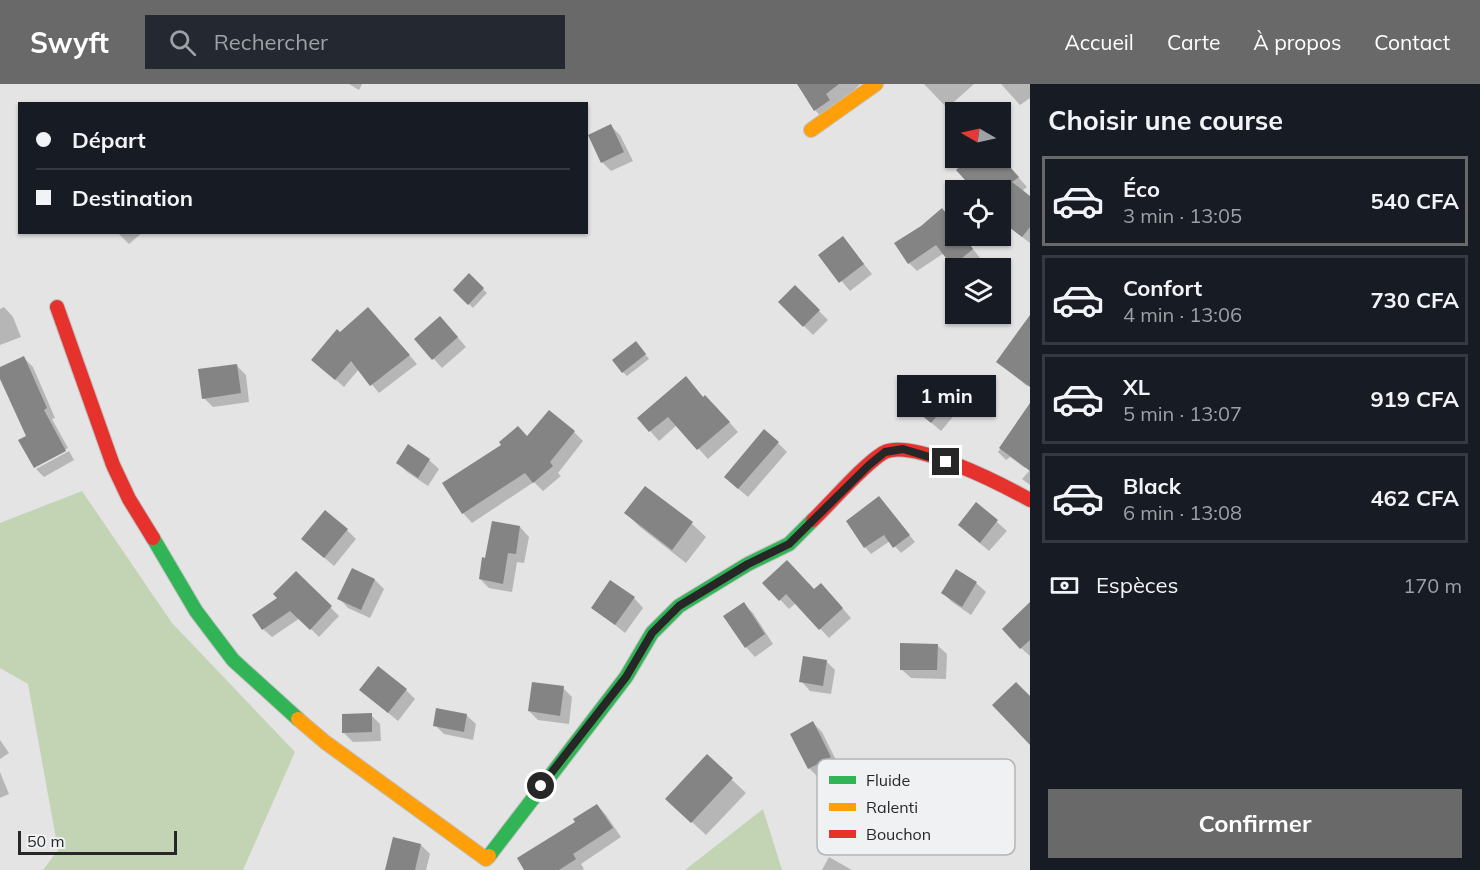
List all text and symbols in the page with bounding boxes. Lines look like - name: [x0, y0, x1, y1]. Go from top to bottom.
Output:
- search box: [145, 15, 565, 69]
- text: Swyft: [30, 25, 109, 60]
- icon: search: [166, 26, 199, 59]
- text: Rechercher: [214, 28, 328, 56]
- text: Accueil: [1064, 29, 1134, 55]
- text: Carte: [1167, 29, 1220, 55]
- text: À propos: [1253, 29, 1341, 55]
- text: Contact: [1374, 29, 1450, 55]
- north arrow: [945, 102, 1011, 168]
- map controls: [945, 102, 1011, 324]
- text: Choisir une course: [1048, 103, 1283, 137]
- text: Départ: [72, 126, 146, 154]
- icon: car: [1051, 174, 1105, 228]
- text: Éco: [1123, 175, 1160, 203]
- button: locate: [945, 180, 1011, 246]
- text: Destination: [72, 184, 193, 212]
- text: 540 CFA: [1370, 187, 1459, 215]
- text: 3 min · 13:05: [1123, 203, 1242, 228]
- button: layers: [945, 258, 1011, 324]
- icon: car: [1051, 273, 1105, 327]
- text: Confort: [1123, 274, 1202, 302]
- text: 730 CFA: [1370, 286, 1459, 314]
- text: 4 min · 13:06: [1123, 302, 1242, 327]
- icon: car: [1051, 372, 1105, 426]
- text: XL: [1123, 373, 1150, 401]
- callout: 1 min: [896, 375, 996, 417]
- text: 1 min: [920, 383, 973, 408]
- text: 919 CFA: [1370, 385, 1459, 413]
- text: 5 min · 13:07: [1123, 401, 1242, 426]
- route end: [932, 448, 959, 475]
- icon: car: [1051, 471, 1105, 525]
- text: Black: [1123, 472, 1181, 500]
- text: 462 CFA: [1370, 484, 1459, 512]
- text: 6 min · 13:08: [1123, 500, 1242, 525]
- icon: cash: [1048, 569, 1081, 602]
- text: Espèces: [1096, 571, 1178, 599]
- text: 170 m: [1403, 573, 1462, 598]
- legend: [817, 759, 1015, 855]
- text: Fluide: [866, 770, 910, 790]
- route start: [527, 772, 554, 799]
- button: Confirmer: [1048, 789, 1462, 858]
- text: Ralenti: [866, 797, 918, 817]
- text: Bouchon: [866, 824, 931, 844]
- scale bar: [18, 828, 177, 856]
- text: 50 m: [27, 831, 64, 851]

